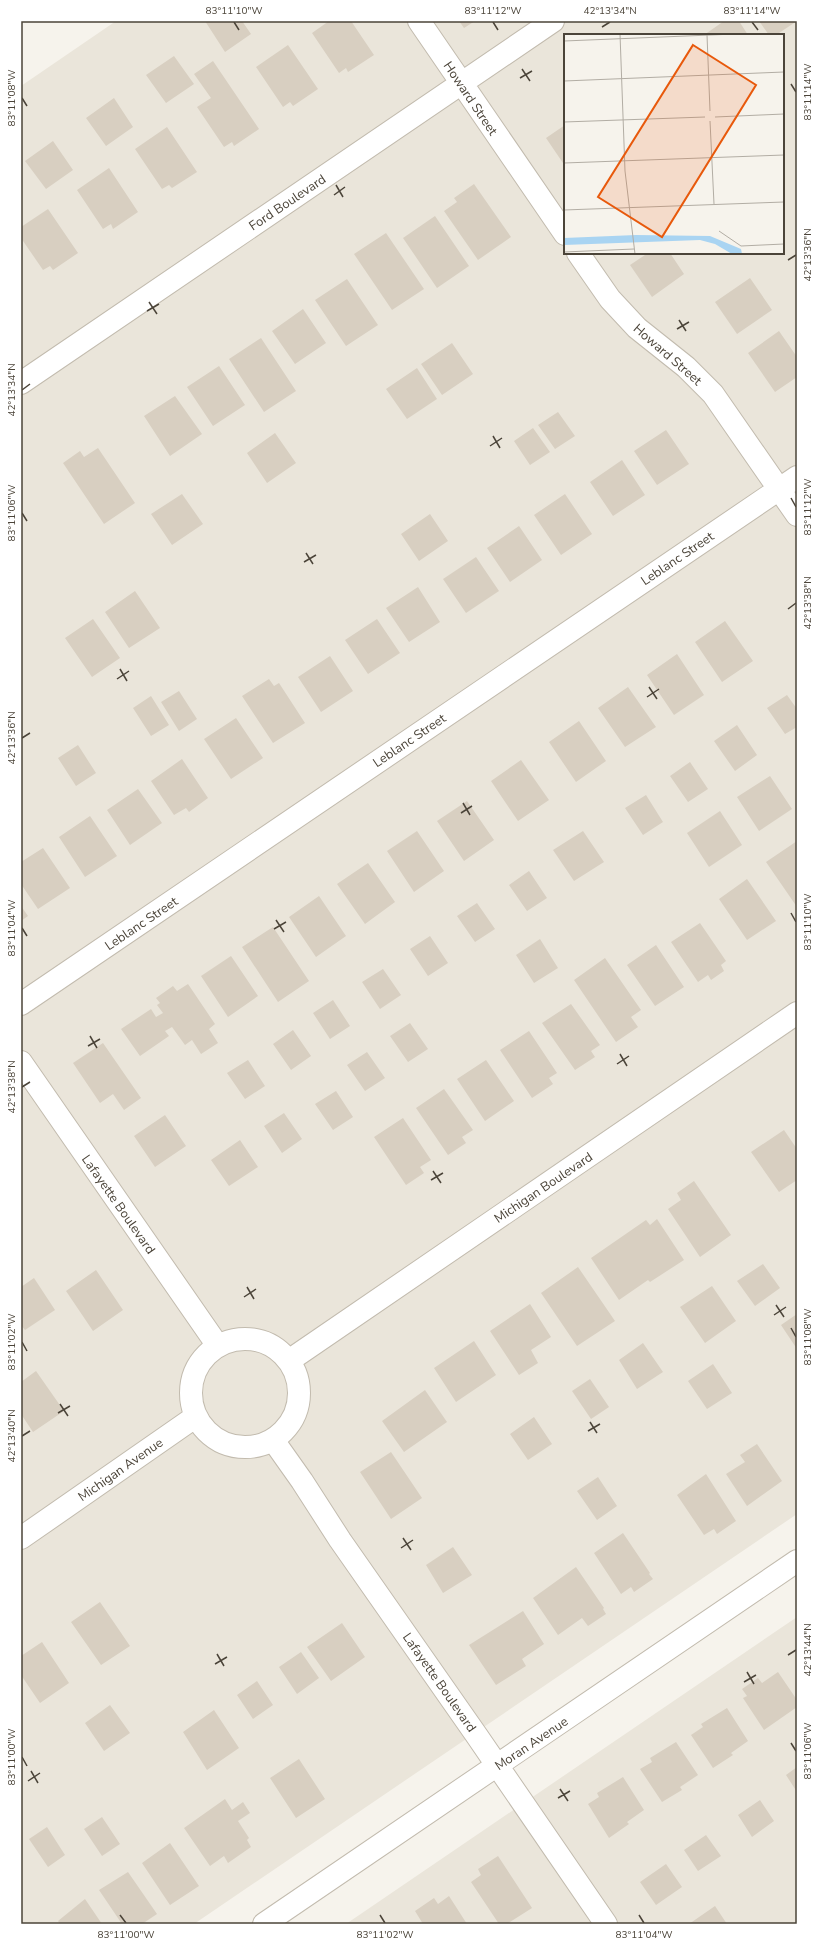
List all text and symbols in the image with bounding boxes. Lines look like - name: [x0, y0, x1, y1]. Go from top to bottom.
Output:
- text: 83°11'10"W: [206, 4, 262, 18]
- text: 83°11'12"W: [465, 4, 521, 18]
- text: 42°13'34"N: [583, 4, 637, 18]
- text: 83°11'14"W: [724, 4, 780, 18]
- inset map: [564, 34, 784, 254]
- street label: Howard Street: [439, 58, 502, 139]
- text: 83°11'14"W: [801, 64, 815, 120]
- text: 83°11'08"W: [5, 70, 19, 126]
- street label: Ford Boulevard: [246, 170, 330, 235]
- text: 42°13'36"N: [801, 228, 815, 282]
- street label: Howard Street: [629, 320, 706, 390]
- text: 42°13'34"N: [5, 363, 19, 417]
- text: 83°11'12"W: [801, 479, 815, 535]
- text: 83°11'06"W: [5, 485, 19, 541]
- street label: Leblanc Street: [638, 528, 718, 590]
- text: 42°13'38"N: [801, 576, 815, 630]
- street label: Leblanc Street: [370, 710, 450, 772]
- text: 42°13'36"N: [5, 711, 19, 765]
- street label: Leblanc Street: [102, 893, 182, 955]
- text: 83°11'10"W: [801, 894, 815, 950]
- text: 83°11'04"W: [5, 900, 19, 956]
- text: 42°13'38"N: [5, 1060, 19, 1114]
- street label: Michigan Boulevard: [491, 1148, 596, 1228]
- street label: Lafayette Boulevard: [77, 1151, 159, 1258]
- text: 83°11'08"W: [801, 1309, 815, 1365]
- text: 83°11'02"W: [5, 1314, 19, 1370]
- text: 42°13'40"N: [5, 1409, 19, 1463]
- street label: Michigan Avenue: [74, 1434, 167, 1506]
- text: 42°13'44"N: [801, 1623, 815, 1677]
- street label: Lafayette Boulevard: [398, 1629, 480, 1736]
- street label: Moran Avenue: [491, 1713, 572, 1775]
- text: 83°11'06"W: [801, 1723, 815, 1779]
- text: 83°11'00"W: [5, 1729, 19, 1785]
- text: 83°11'00"W: [98, 1928, 154, 1942]
- text: 83°11'02"W: [357, 1928, 413, 1942]
- text: 83°11'04"W: [616, 1928, 672, 1942]

